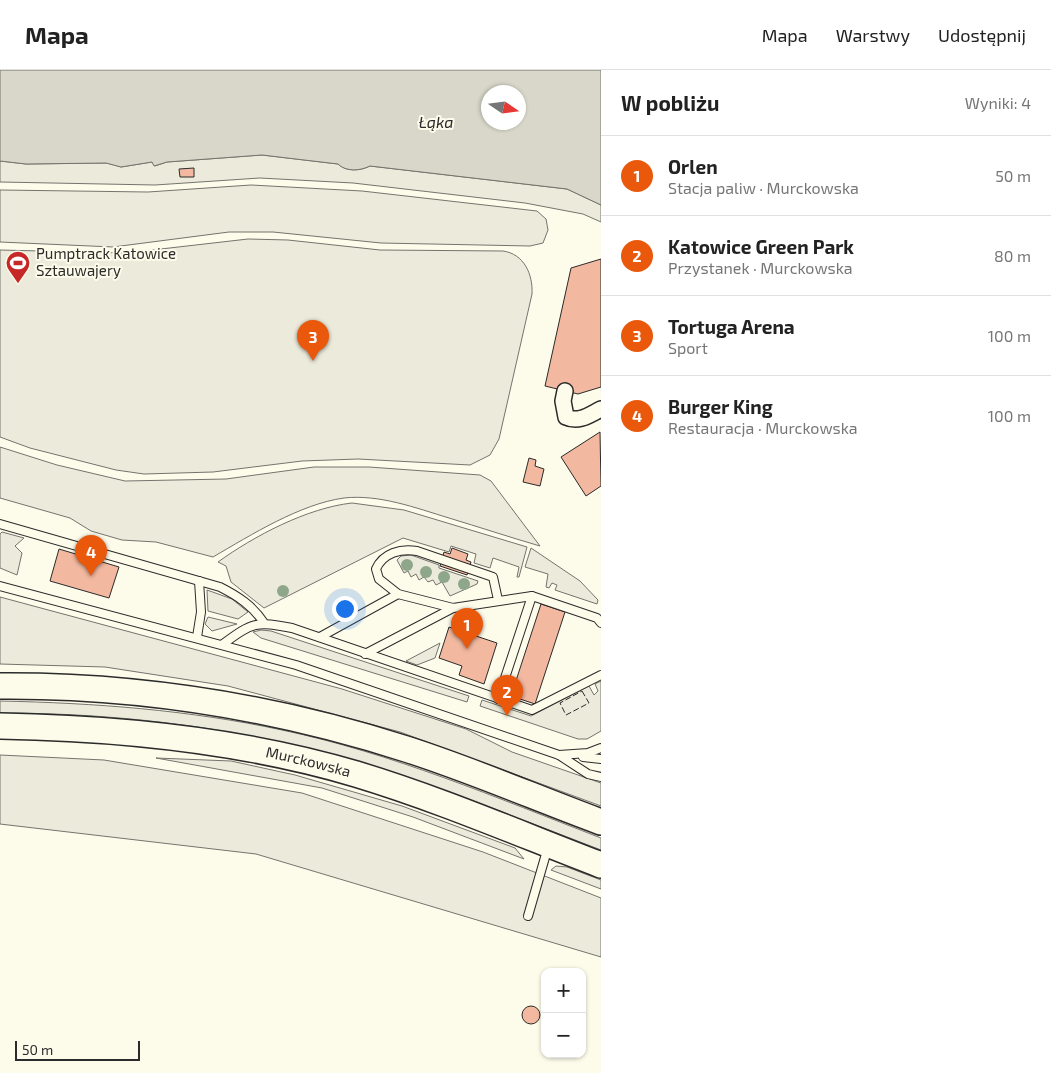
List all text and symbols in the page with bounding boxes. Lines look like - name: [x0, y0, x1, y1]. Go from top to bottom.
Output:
- text: Mapa: [25, 20, 89, 49]
- text: Mapa: [762, 24, 808, 46]
- text: Warstwy: [836, 24, 910, 46]
- text: Udostępnij: [938, 24, 1026, 46]
- north arrow: [481, 85, 526, 130]
- text: W pobliżu: [621, 90, 720, 115]
- text: Wyniki: 4: [965, 93, 1031, 112]
- water label: Łąka: [419, 112, 453, 131]
- text: Orlen: [668, 155, 718, 178]
- text: 1: [634, 166, 640, 185]
- text: 50 m: [995, 166, 1031, 185]
- text: Stacja paliw · Murckowska: [668, 178, 859, 197]
- text: Katowice Green Park: [668, 235, 854, 258]
- place label: Pumptrack Katowice Sztauwajery: [36, 244, 176, 280]
- text: 2: [632, 246, 642, 265]
- text: 80 m: [994, 246, 1031, 265]
- sports icon: Pumptrack Katowice Sztauwajery: [5, 250, 31, 284]
- text: Przystanek · Murckowska: [668, 258, 853, 277]
- text: Tortuga Arena: [668, 315, 795, 338]
- pin: 3: [297, 320, 329, 361]
- text: 3: [632, 326, 642, 345]
- text: 100 m: [988, 326, 1031, 345]
- text: Sport: [668, 338, 708, 357]
- text: Burger King: [668, 395, 773, 418]
- text: 4: [632, 406, 642, 425]
- text: 100 m: [988, 406, 1031, 425]
- text: Restauracja · Murckowska: [668, 418, 858, 437]
- pin: 4: [75, 535, 107, 576]
- your location: [332, 596, 358, 622]
- pin: 1: [451, 608, 483, 649]
- pin: 2: [491, 675, 523, 716]
- street label: Murckowska: [264, 742, 353, 780]
- map controls: [541, 968, 586, 1058]
- button: +: [541, 968, 586, 1013]
- button: −: [541, 1013, 586, 1058]
- scale bar: [15, 1038, 140, 1061]
- text: 50 m: [22, 1041, 53, 1058]

